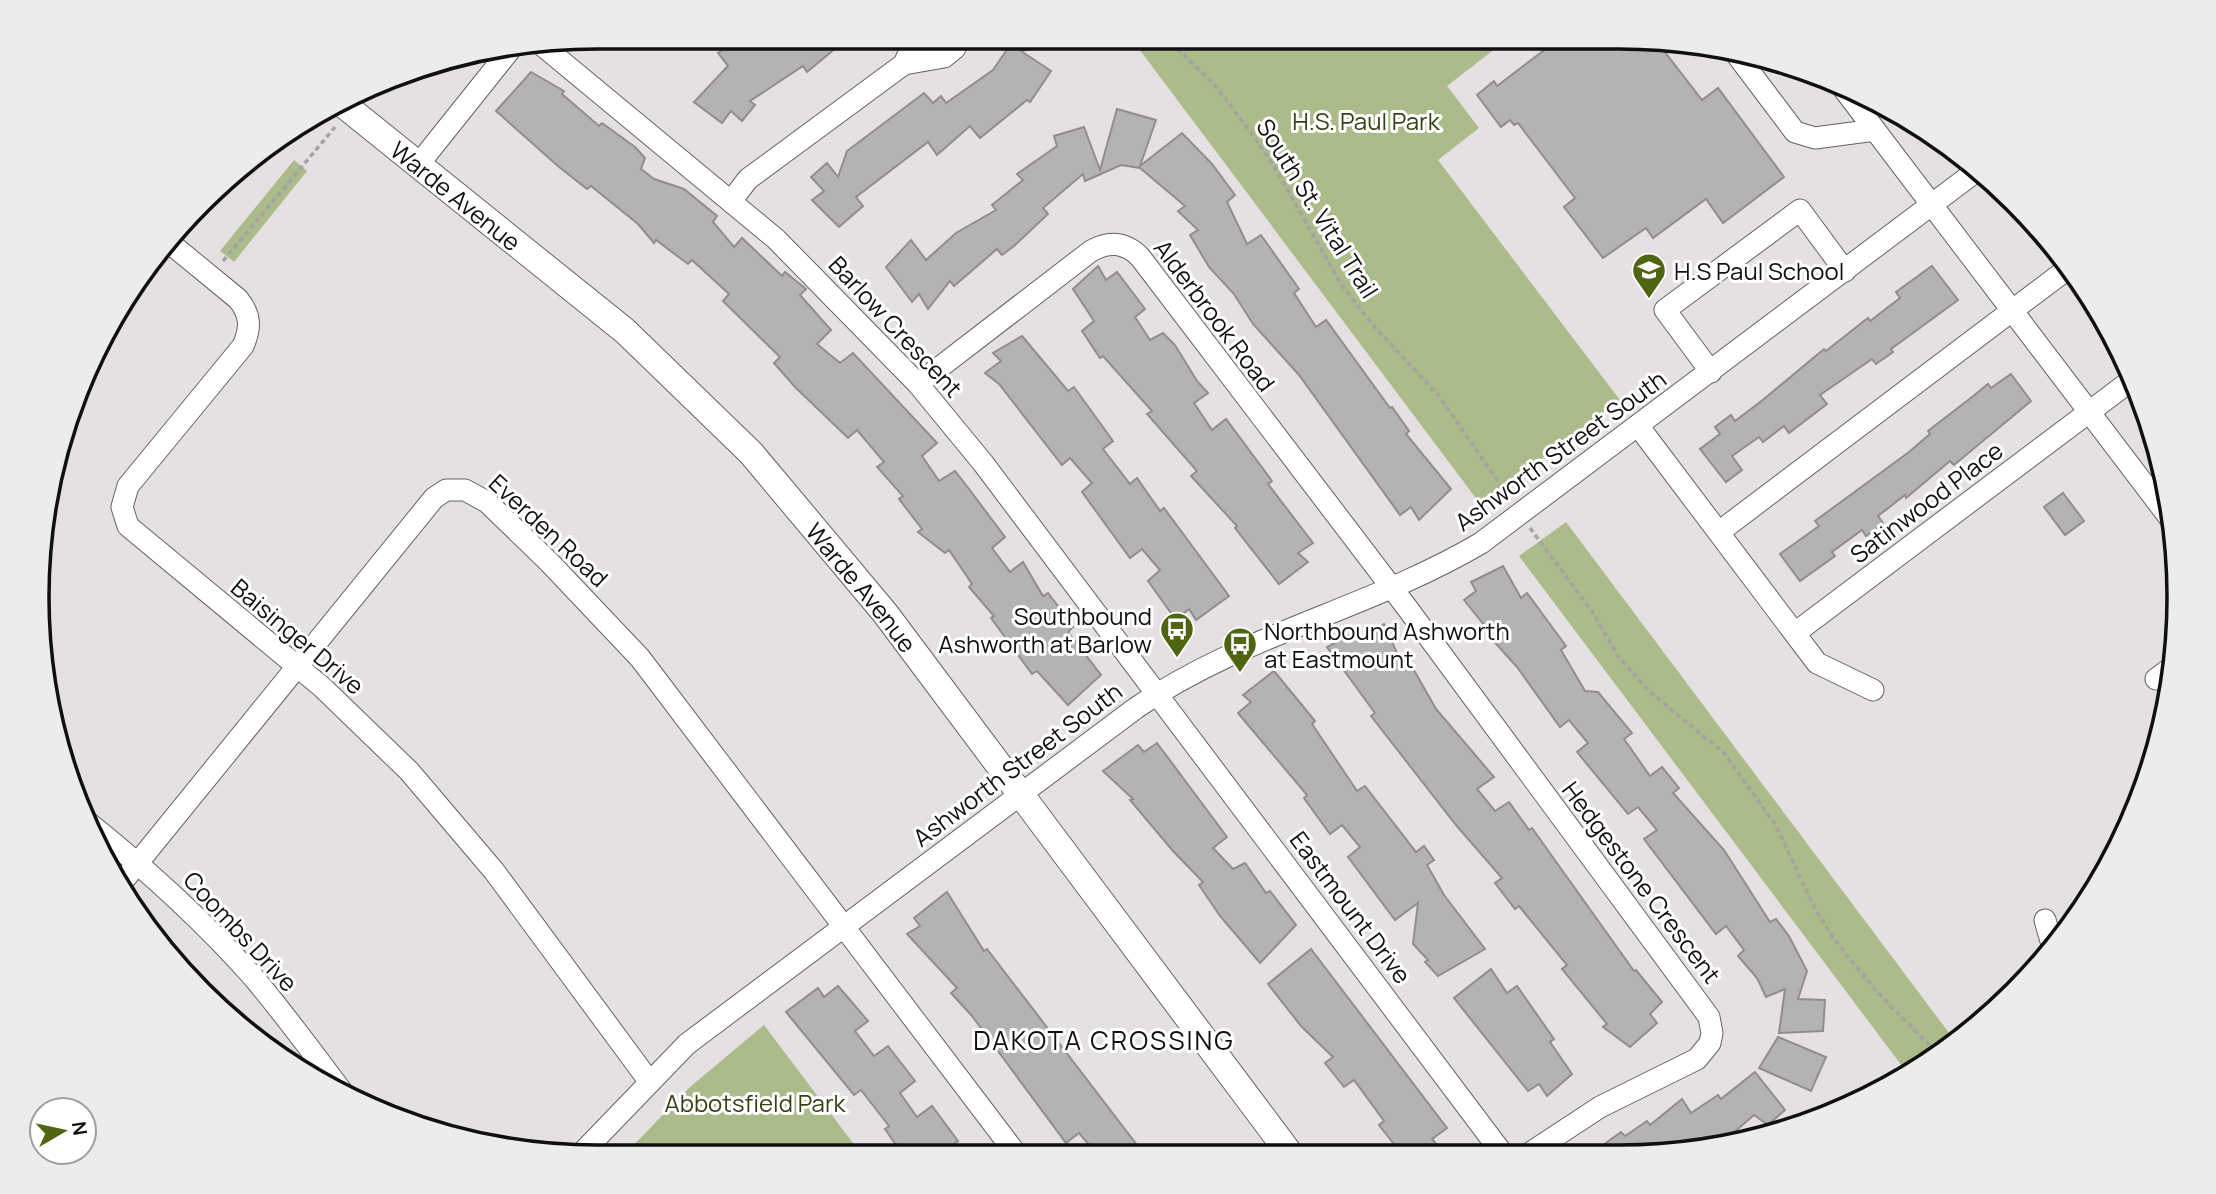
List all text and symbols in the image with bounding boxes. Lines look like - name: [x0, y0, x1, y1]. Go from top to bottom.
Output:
- park label: H.S. Paul Park: [1292, 104, 1441, 137]
- street label: South St. Vital Trail: [1249, 112, 1387, 304]
- street label: Warde Avenue: [384, 133, 528, 258]
- street label: Alderbrook Road: [1147, 232, 1283, 398]
- street label: Barlow Crescent: [822, 248, 970, 404]
- school or university icon: H.S Paul School: [1630, 251, 1668, 300]
- place label: H.S Paul School: [1674, 254, 1844, 287]
- street label: Ashworth Street South: [1448, 362, 1672, 538]
- street label: Satinwood Place: [1843, 434, 2009, 570]
- street label: Everden Road: [482, 466, 616, 594]
- street label: Warde Avenue: [799, 515, 925, 659]
- street label: Baisinger Drive: [225, 571, 371, 701]
- place label: Southbound Ashworth at Barlow: [938, 599, 1152, 660]
- bus stop icon: Southbound Ashworth at Barlow: [1158, 610, 1196, 659]
- place label: Northbound Ashworth at Eastmount: [1264, 614, 1510, 675]
- bus stop icon: Northbound Ashworth at Eastmount: [1221, 625, 1259, 674]
- street label: Ashworth Street South: [906, 674, 1128, 854]
- street label: Hedgestone Crescent: [1555, 774, 1729, 990]
- street label: Eastmount Drive: [1283, 824, 1419, 990]
- street label: Coombs Drive: [177, 864, 305, 998]
- district label: DAKOTA CROSSING: [973, 1022, 1235, 1058]
- park label: Abbotsfield Park: [665, 1086, 847, 1119]
- north arrow: [28, 1096, 98, 1166]
- text: N: [66, 1120, 94, 1137]

